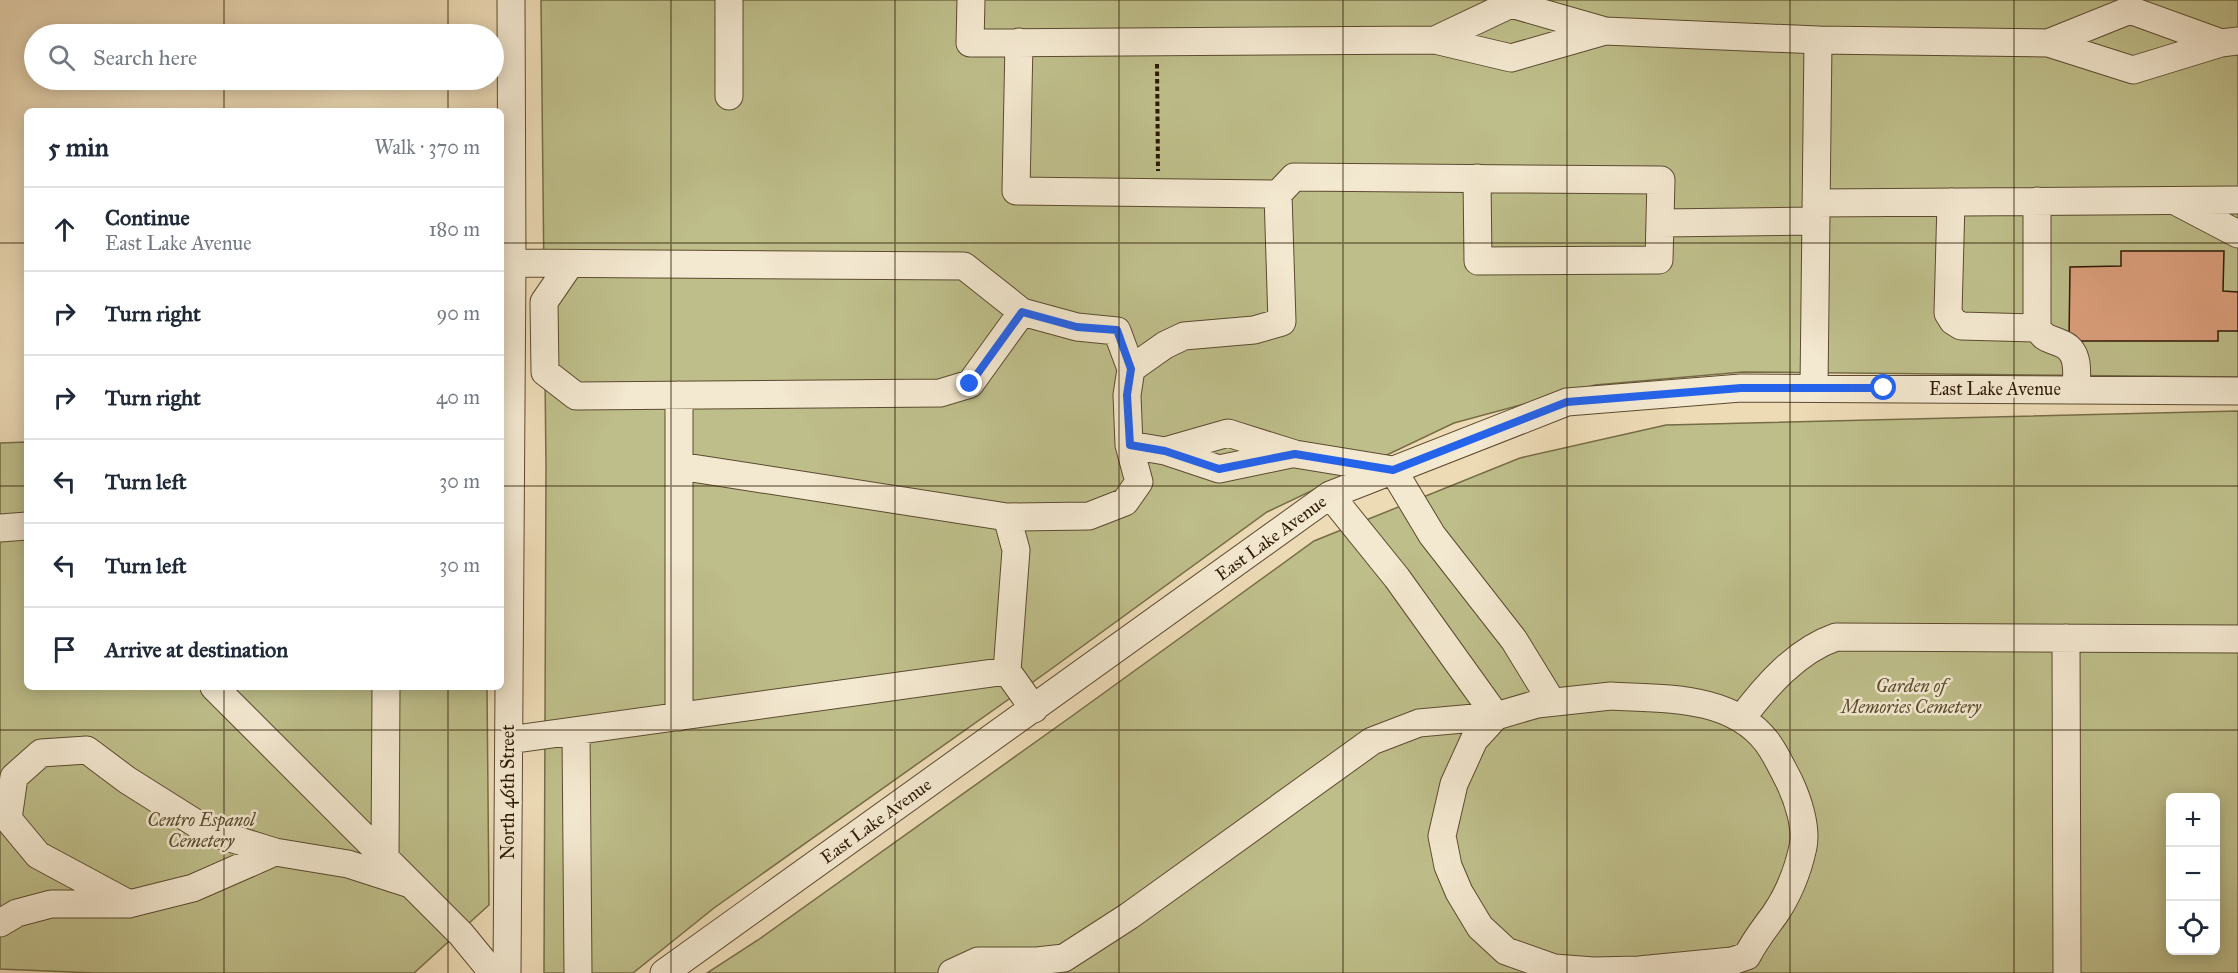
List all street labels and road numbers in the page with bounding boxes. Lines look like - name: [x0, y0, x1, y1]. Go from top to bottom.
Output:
- street label: East Lake Avenue: [1929, 378, 2061, 400]
- street label: East Lake Avenue: [1211, 490, 1331, 586]
- street label: North 46th Street: [497, 724, 519, 860]
- street label: East Lake Avenue: [816, 773, 936, 869]

